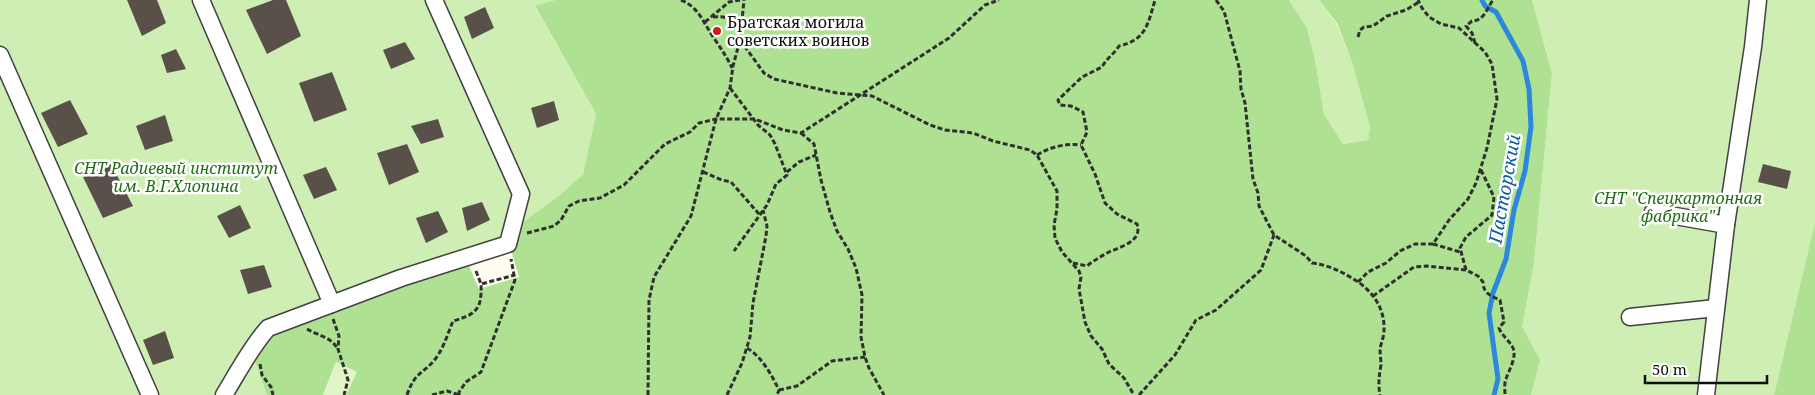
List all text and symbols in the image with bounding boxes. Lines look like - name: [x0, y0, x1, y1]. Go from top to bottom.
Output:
- place label: Братская могила советских воинов: [727, 11, 869, 51]
- marker: Братская могила советских воинов: [711, 25, 723, 37]
- water label: Пасторский: [1482, 132, 1525, 246]
- park label: СНТ Радиевый институт им. В.Г.Хлопина: [74, 157, 278, 197]
- park label: СНТ "Спецкартонная фабрика": [1594, 187, 1762, 227]
- scale bar: [1645, 352, 1768, 384]
- text: 50 m: [1652, 359, 1687, 379]

